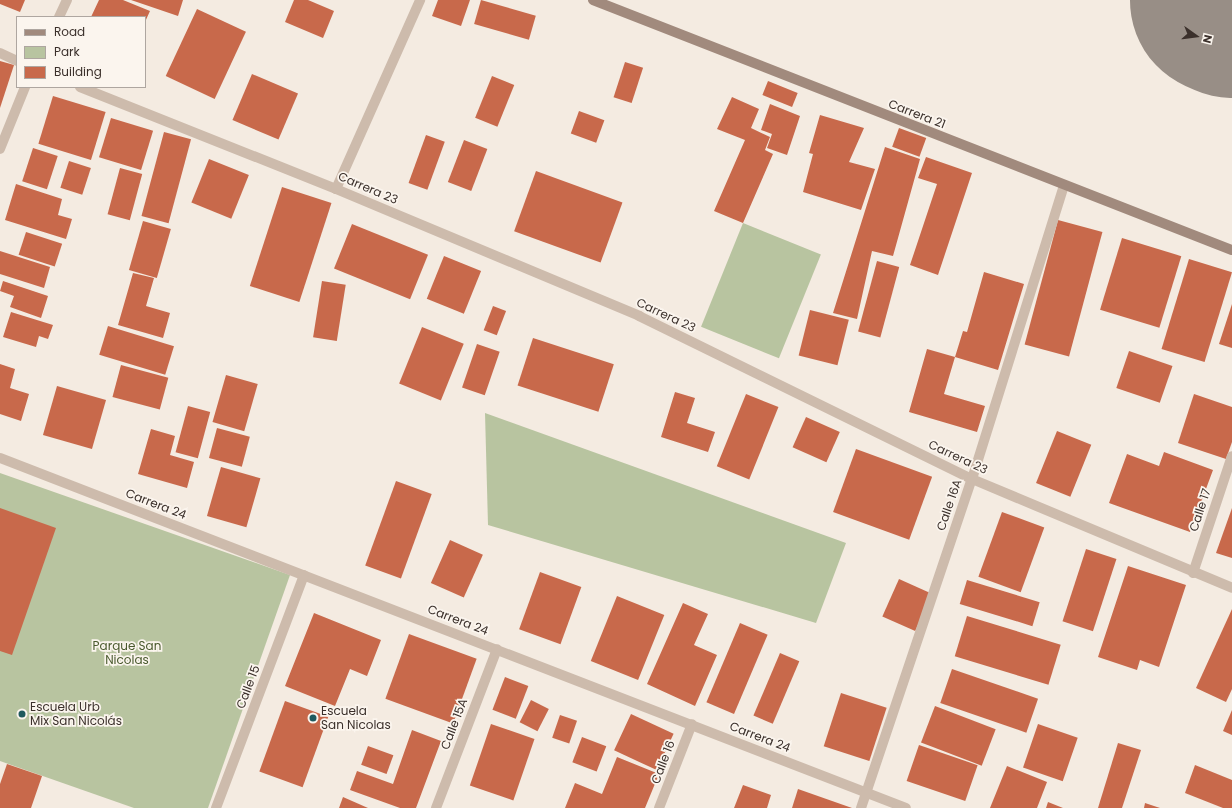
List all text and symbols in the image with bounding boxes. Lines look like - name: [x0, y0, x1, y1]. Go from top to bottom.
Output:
- legend: [16, 16, 146, 88]
- north arrow: [1176, 16, 1216, 56]
- text: Road: [54, 23, 85, 40]
- text: N: [1199, 33, 1216, 45]
- text: Park: [54, 43, 80, 60]
- text: Building: [54, 63, 102, 80]
- street label: Carrera 21: [886, 96, 948, 132]
- street label: Carrera 23: [336, 169, 400, 207]
- street label: Carrera 23: [634, 295, 698, 335]
- street label: Carrera 23: [926, 437, 990, 477]
- street label: Calle 16A: [933, 477, 965, 533]
- street label: Carrera 24: [124, 486, 188, 522]
- street label: Calle 17: [1186, 487, 1214, 533]
- street label: Carrera 24: [426, 602, 490, 638]
- park label: Parque San Nicolas: [93, 639, 161, 667]
- street label: Calle 15: [233, 663, 263, 711]
- street label: Calle 15A: [438, 696, 470, 752]
- place label: Escuela Urb Mix San Nicolás: [30, 700, 122, 728]
- place label: Escuela San Nicolas: [321, 704, 391, 732]
- marker: Escuela Urb Mix San Nicolás: [17, 709, 27, 719]
- marker: Escuela San Nicolas: [308, 713, 318, 723]
- street label: Carrera 24: [728, 719, 792, 755]
- street label: Calle 16: [648, 738, 678, 786]

